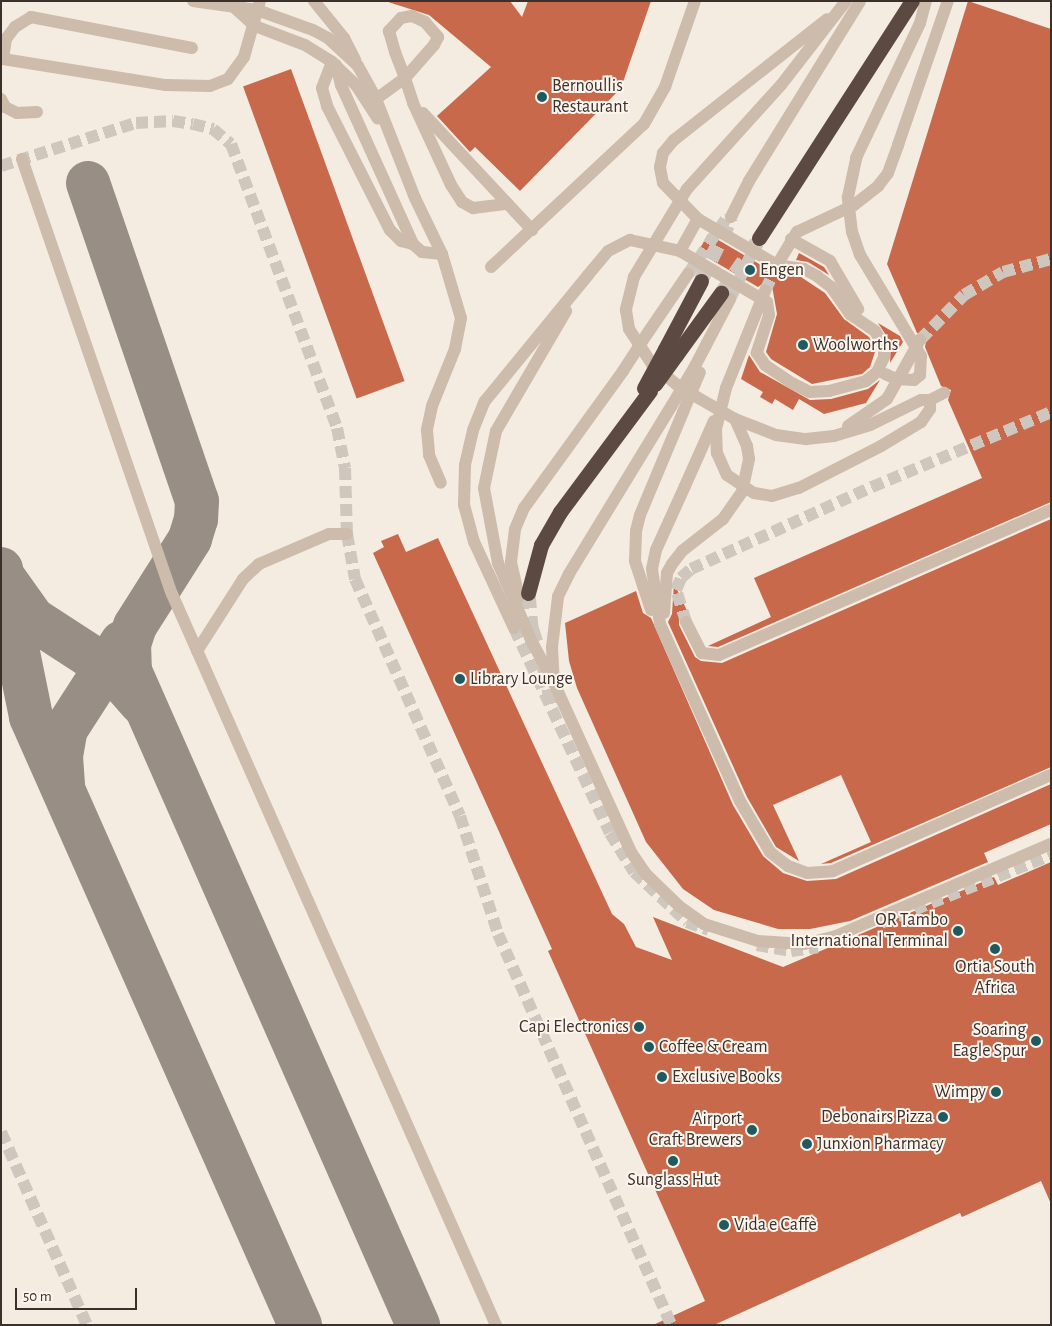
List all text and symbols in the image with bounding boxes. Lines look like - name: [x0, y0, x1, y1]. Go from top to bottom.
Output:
- place label: Bernoullis Restaurant: [552, 76, 628, 118]
- marker: Bernoullis Restaurant: [536, 91, 548, 103]
- place label: Engen: [760, 259, 804, 281]
- marker: Engen: [744, 264, 756, 276]
- place label: Woolworths: [813, 334, 898, 356]
- marker: Woolworths: [797, 339, 809, 351]
- place label: Library Lounge: [470, 668, 573, 690]
- marker: Library Lounge: [454, 673, 466, 685]
- place label: OR Tambo International Terminal: [791, 910, 948, 952]
- marker: OR Tambo International Terminal: [952, 925, 964, 937]
- marker: Ortia South Africa: [989, 943, 1001, 955]
- place label: Ortia South Africa: [955, 957, 1035, 1000]
- place label: Capi Electronics: [519, 1016, 629, 1038]
- place label: Soaring Eagle Spur: [952, 1020, 1026, 1062]
- marker: Capi Electronics: [633, 1021, 645, 1033]
- marker: Soaring Eagle Spur: [1030, 1035, 1042, 1047]
- place label: Coffee & Cream: [659, 1036, 768, 1058]
- marker: Coffee & Cream: [643, 1041, 655, 1053]
- place label: Exclusive Books: [672, 1066, 780, 1088]
- marker: Exclusive Books: [656, 1071, 668, 1083]
- place label: Wimpy: [935, 1081, 986, 1103]
- marker: Wimpy: [990, 1086, 1002, 1098]
- place label: Debonairs Pizza: [821, 1106, 933, 1128]
- place label: Airport Craft Brewers: [649, 1109, 742, 1152]
- marker: Debonairs Pizza: [937, 1111, 949, 1123]
- marker: Airport Craft Brewers: [746, 1124, 758, 1136]
- place label: Junxion Pharmacy: [817, 1133, 944, 1155]
- marker: Junxion Pharmacy: [801, 1138, 813, 1150]
- marker: Sunglass Hut: [667, 1155, 679, 1167]
- place label: Sunglass Hut: [627, 1169, 719, 1191]
- place label: Vida e Caffè: [734, 1214, 817, 1236]
- marker: Vida e Caffè: [718, 1219, 730, 1231]
- scale bar: [18, 1278, 140, 1310]
- text: 50 m: [23, 1289, 52, 1304]

